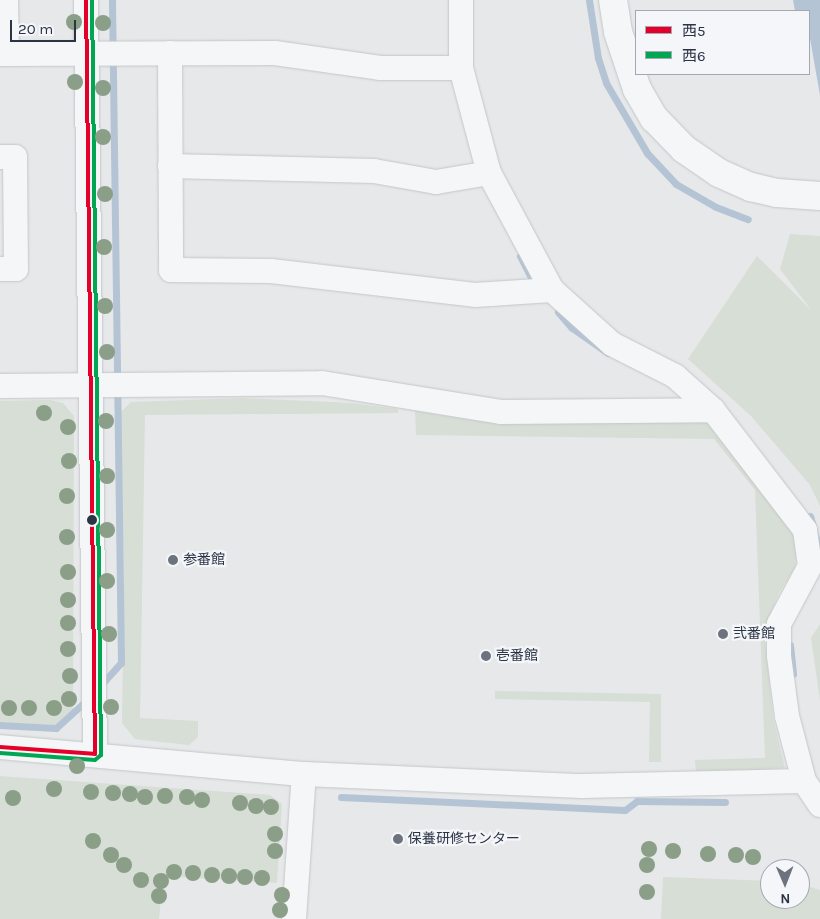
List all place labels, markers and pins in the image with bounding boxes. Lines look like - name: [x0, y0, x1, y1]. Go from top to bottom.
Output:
- unlabelled marker: [87, 515, 97, 525]
- place label: 参番館: [183, 552, 225, 568]
- marker: 参番館: [167, 554, 179, 566]
- place label: 弐番館: [733, 626, 775, 642]
- marker: 弐番館: [717, 628, 729, 640]
- place label: 壱番館: [496, 648, 538, 664]
- marker: 壱番館: [480, 650, 492, 662]
- place label: 保養研修センター: [408, 831, 520, 847]
- marker: 保養研修センター: [392, 833, 404, 845]

